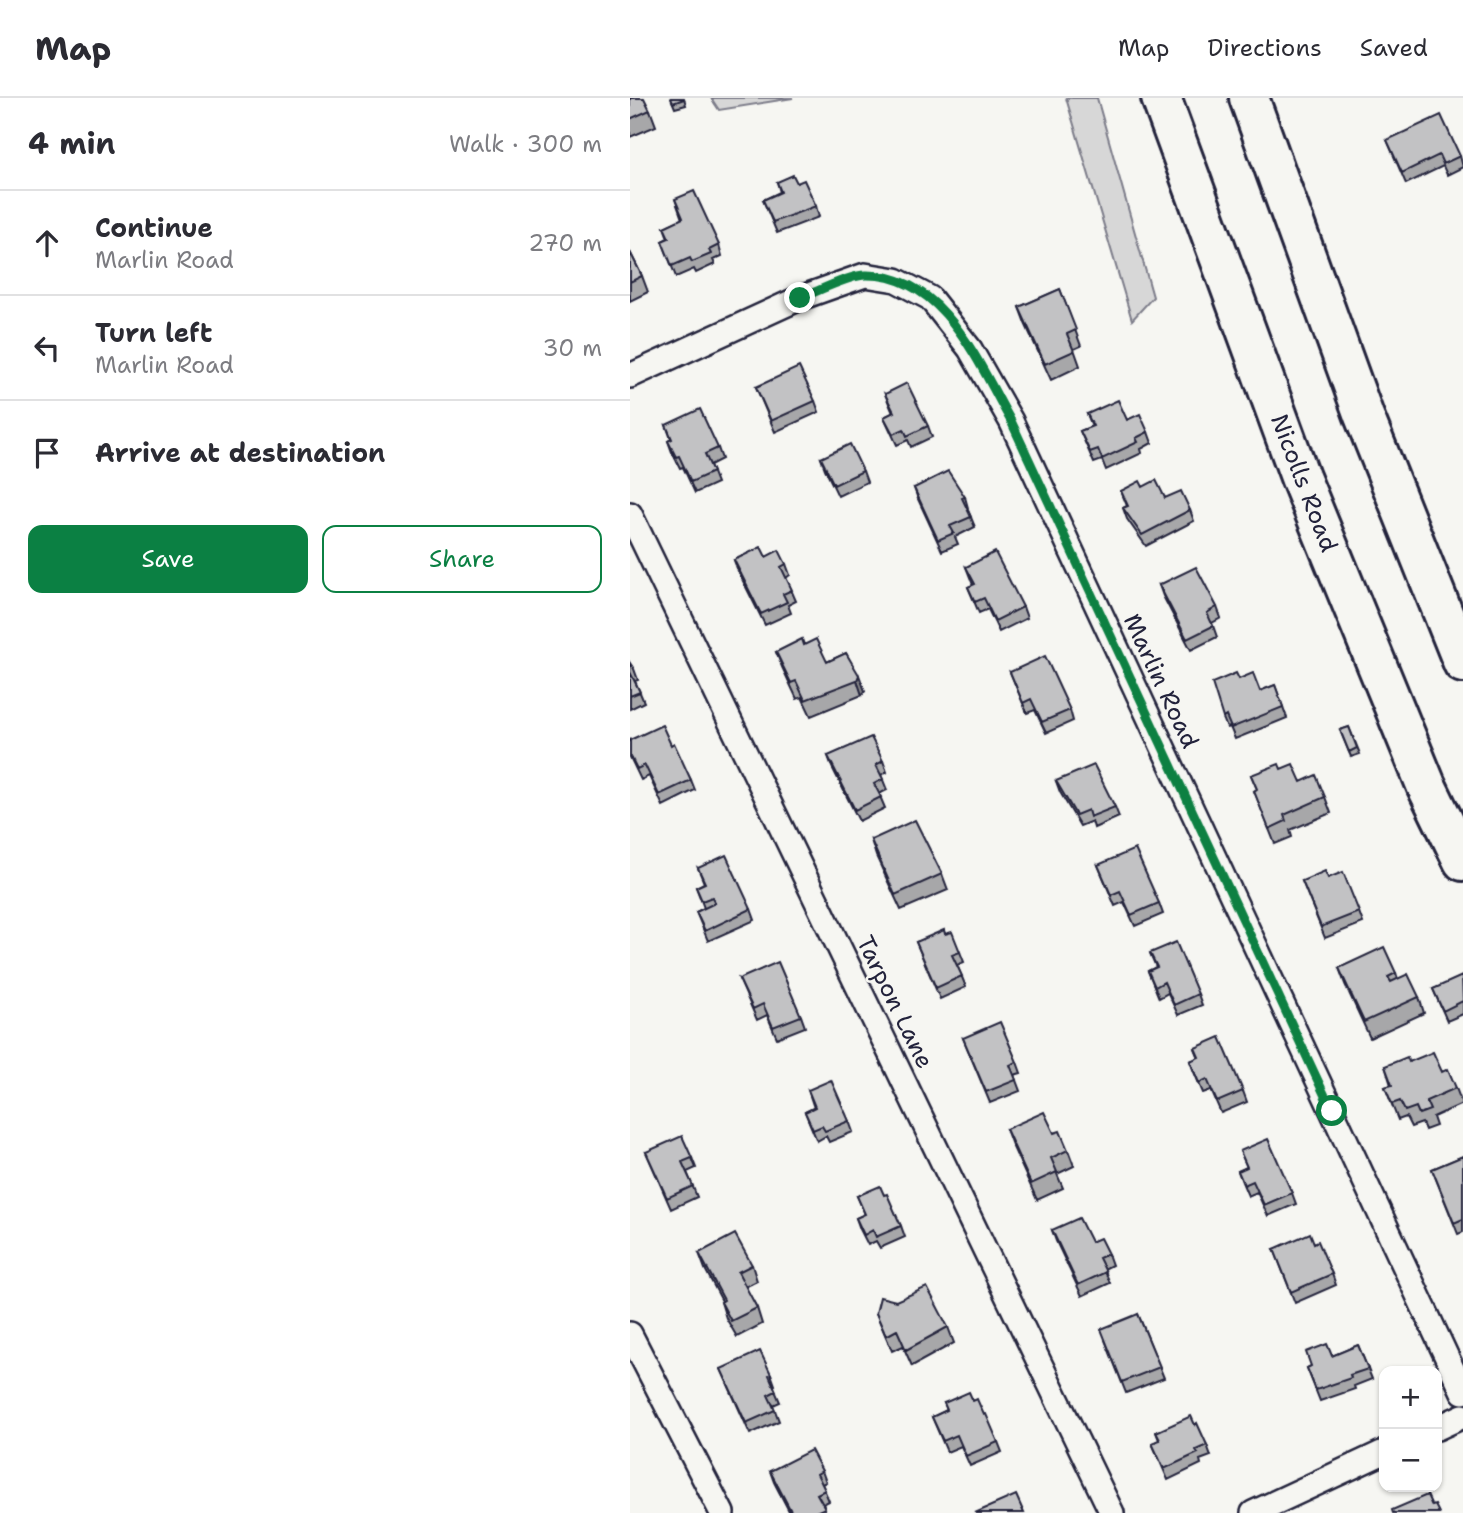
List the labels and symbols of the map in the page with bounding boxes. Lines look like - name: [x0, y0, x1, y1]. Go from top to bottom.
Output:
- route end: [784, 282, 815, 313]
- street label: Nicolls Road: [1263, 409, 1345, 557]
- street label: Marlin Road: [1116, 609, 1206, 753]
- street label: Tarpon Lane: [849, 930, 941, 1074]
- route start: [1316, 1095, 1347, 1126]

